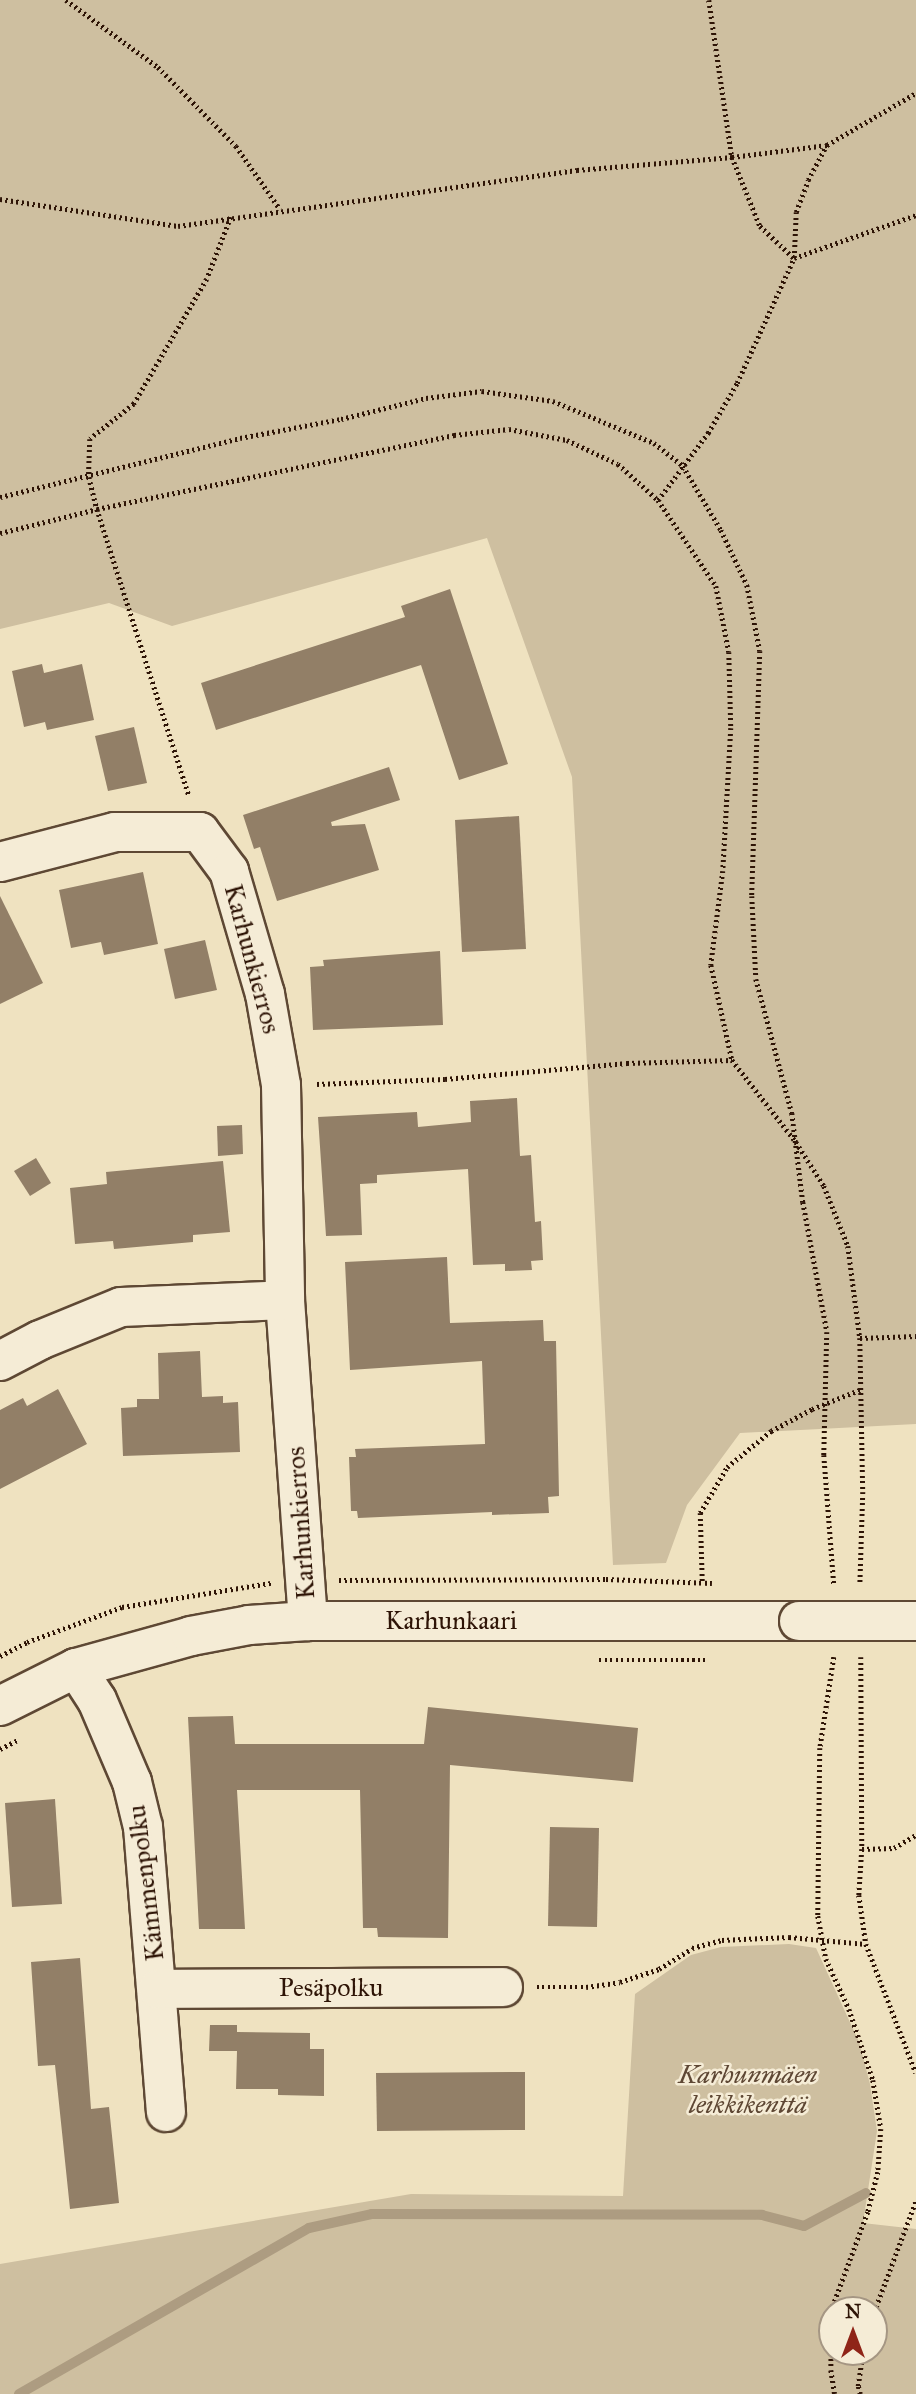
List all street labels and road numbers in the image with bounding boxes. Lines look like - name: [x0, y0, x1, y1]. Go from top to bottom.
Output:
- street label: Karhunkierros: [217, 881, 287, 1037]
- street label: Karhunkierros: [280, 1445, 322, 1601]
- street label: Karhunkaari: [385, 1605, 517, 1637]
- street label: Kämmenpolku: [121, 1803, 171, 1963]
- street label: Pesäpolku: [279, 1972, 383, 2004]

